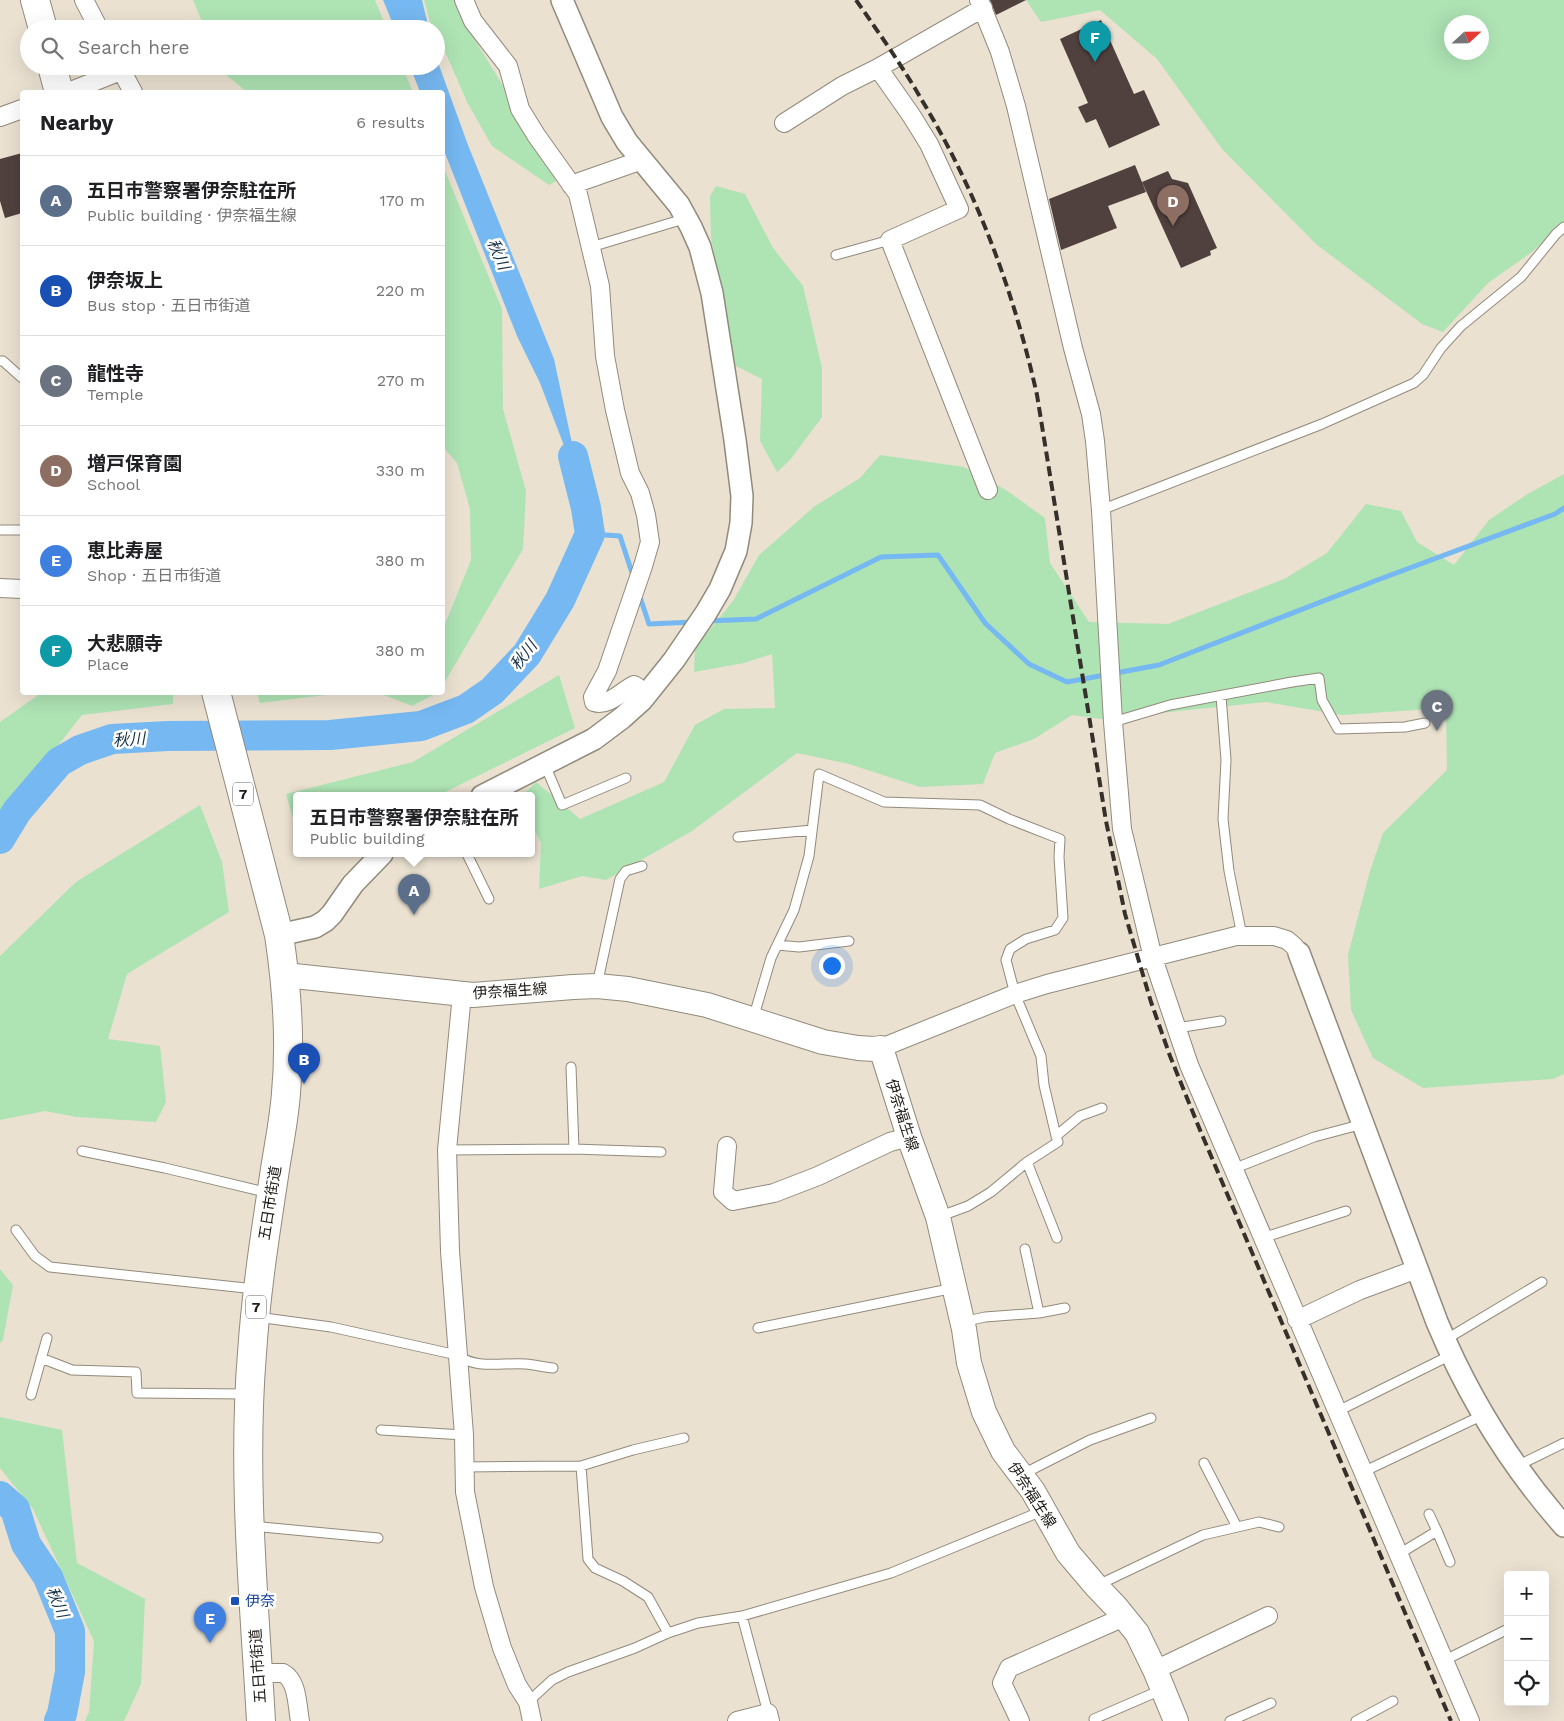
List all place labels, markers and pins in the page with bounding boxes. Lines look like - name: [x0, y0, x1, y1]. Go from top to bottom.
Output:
- pin: F: [1079, 21, 1111, 62]
- pin: D: [1157, 185, 1189, 226]
- pin: C: [1421, 690, 1453, 731]
- pin: A: [398, 874, 430, 915]
- pin: B: [288, 1043, 320, 1084]
- place label: 伊奈: [245, 1592, 275, 1610]
- marker: 伊奈: [229, 1595, 241, 1607]
- pin: E: [194, 1602, 226, 1643]

